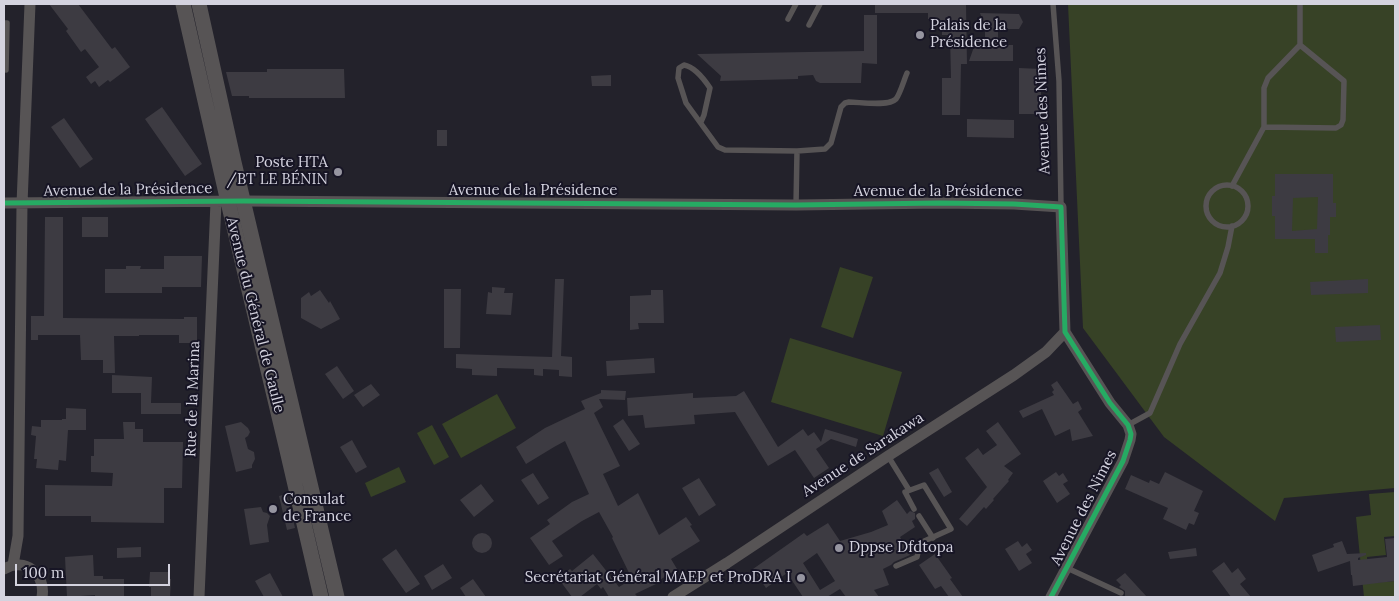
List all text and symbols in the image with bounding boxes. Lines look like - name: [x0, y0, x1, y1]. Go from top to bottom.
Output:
- place label: Palais de la Présidence: [930, 17, 1007, 52]
- marker: Palais de la Présidence: [914, 29, 926, 41]
- street label: Avenue des Nimes: [1032, 47, 1054, 175]
- place label: Poste HTA /BT LE BÉNIN: [227, 154, 328, 189]
- marker: Poste HTA /BT LE BÉNIN: [332, 166, 344, 178]
- street label: Avenue de la Présidence: [44, 180, 212, 200]
- street label: Avenue de la Présidence: [449, 182, 617, 200]
- street label: Avenue de la Présidence: [854, 183, 1022, 201]
- street label: Avenue du Général de Gaulle: [222, 215, 288, 415]
- street label: Rue de la Marina: [182, 341, 204, 457]
- street label: Avenue de Sarakawa: [799, 409, 927, 501]
- street label: Avenue des Nimes: [1047, 447, 1121, 569]
- place label: Consulat de France: [283, 491, 351, 526]
- marker: Consulat de France: [267, 503, 279, 515]
- place label: Dppse Dfdtopa: [849, 539, 953, 557]
- marker: Dppse Dfdtopa: [833, 542, 845, 554]
- scale bar: [18, 554, 172, 586]
- text: 100 m: [23, 563, 64, 582]
- place label: Secrétariat Général MAEP et ProDRA I: [525, 569, 791, 587]
- marker: Secrétariat Général MAEP et ProDRA I: [795, 572, 807, 584]

